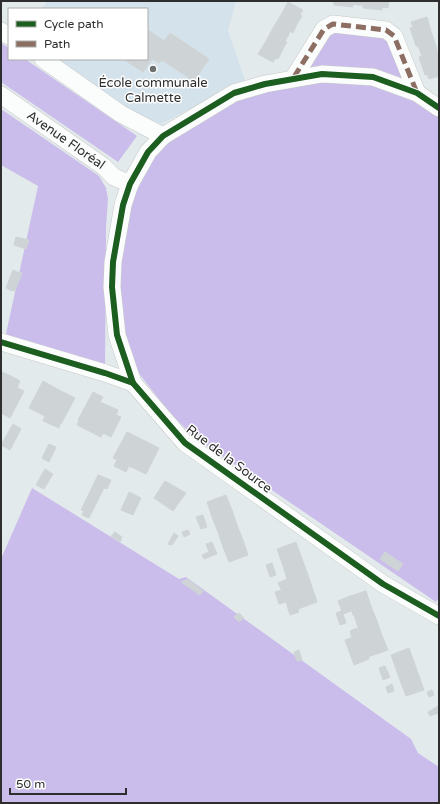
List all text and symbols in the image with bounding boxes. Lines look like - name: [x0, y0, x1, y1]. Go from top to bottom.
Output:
- legend: [8, 8, 148, 60]
- text: Cycle path: [44, 17, 103, 31]
- text: Path: [44, 37, 70, 51]
- marker: École communale Calmette: [148, 64, 158, 74]
- place label: École communale Calmette: [98, 75, 208, 106]
- street label: Avenue Floréal: [24, 107, 108, 173]
- street label: Rue de la Source: [183, 421, 275, 497]
- scale bar: [10, 770, 126, 796]
- text: 50 m: [16, 777, 45, 791]

